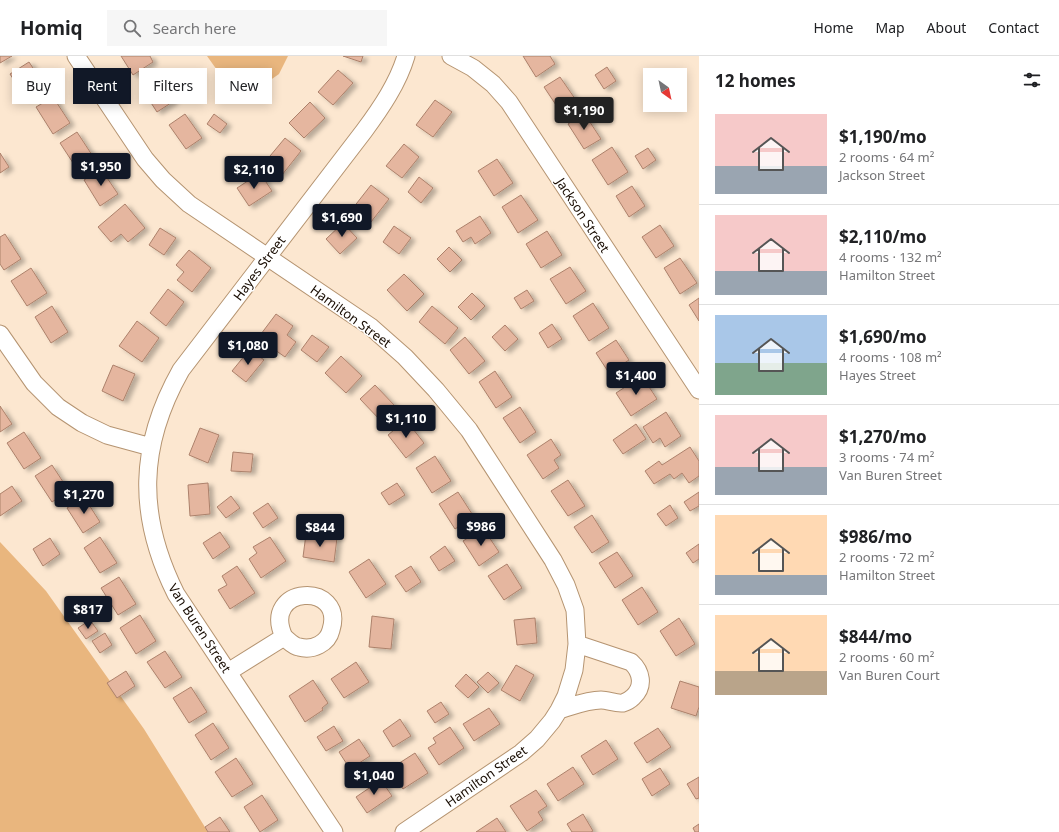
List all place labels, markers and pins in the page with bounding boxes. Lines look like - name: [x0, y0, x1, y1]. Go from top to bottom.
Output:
- pin: $1,190: [551, 97, 617, 131]
- pin: $1,950: [68, 153, 134, 187]
- pin: $2,110: [221, 156, 287, 190]
- pin: $1,690: [309, 204, 375, 238]
- pin: $1,080: [215, 332, 281, 366]
- pin: $1,400: [603, 362, 669, 396]
- pin: $1,110: [373, 405, 439, 439]
- pin: $1,270: [51, 481, 117, 515]
- pin: $986: [457, 513, 505, 547]
- pin: $844: [296, 514, 344, 548]
- pin: $817: [64, 596, 112, 630]
- pin: $1,040: [341, 762, 407, 796]

